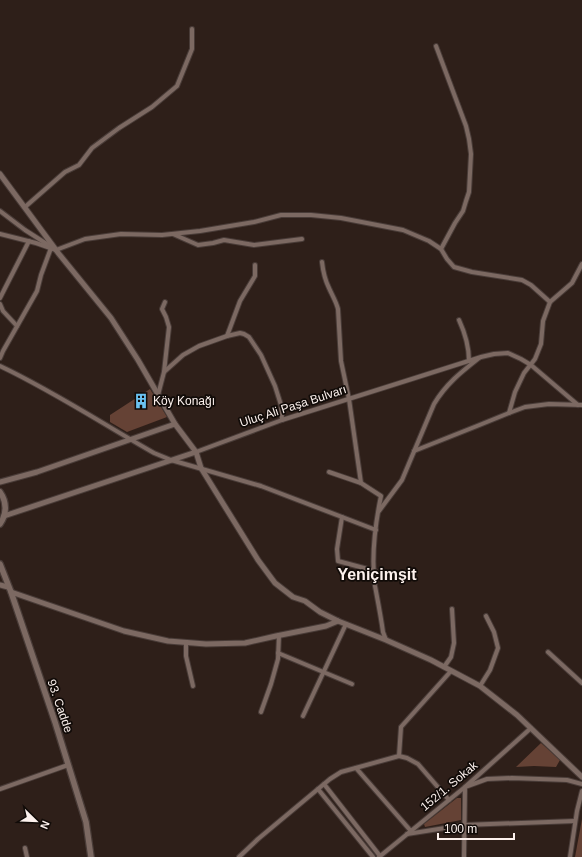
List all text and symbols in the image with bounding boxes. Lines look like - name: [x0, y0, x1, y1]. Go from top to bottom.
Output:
- street label: Uluç Ali Paşa Bulvarı: [238, 382, 348, 430]
- building icon: Köy Konağı: [132, 392, 150, 410]
- place label: Köy Konağı: [153, 394, 215, 408]
- district label: Yeniçimşit: [337, 566, 417, 583]
- street label: 93. Cadde: [44, 678, 76, 735]
- street label: 152/1. Sokak: [418, 757, 481, 814]
- north arrow: [16, 801, 56, 841]
- scale bar: [438, 815, 514, 841]
- text: N: [38, 819, 52, 831]
- text: 100 m: [444, 822, 477, 836]

